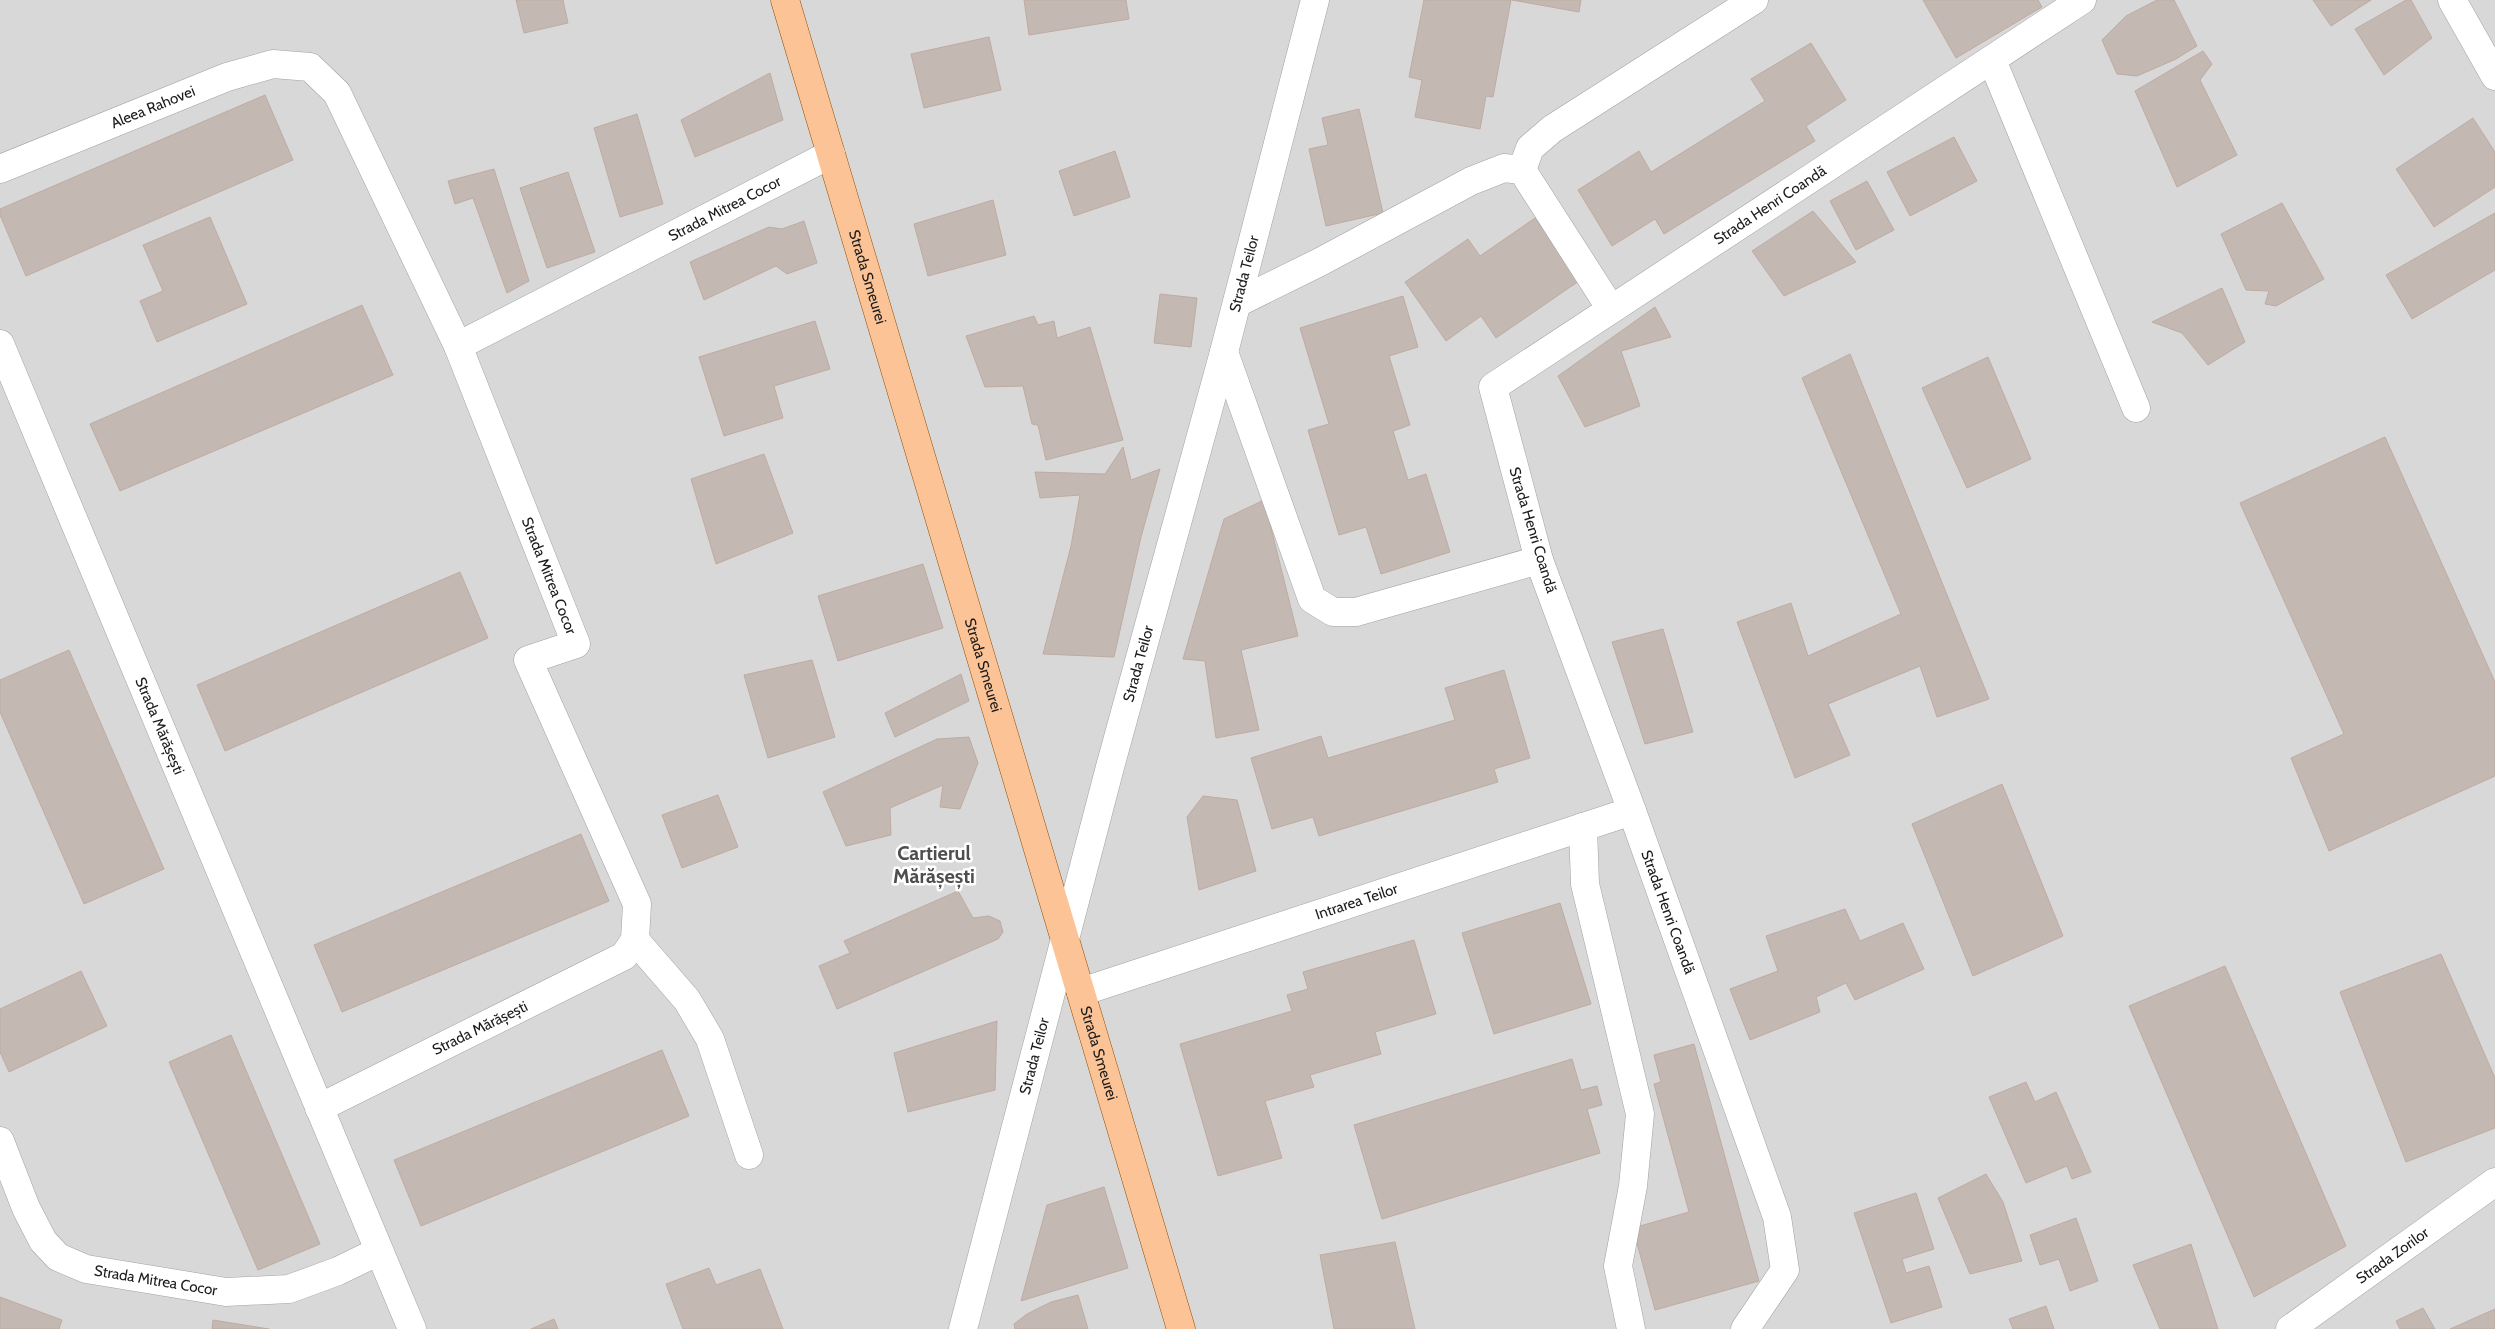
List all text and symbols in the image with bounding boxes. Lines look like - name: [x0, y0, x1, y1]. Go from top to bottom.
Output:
- street label: Aleea Rahovei: [108, 82, 198, 132]
- street label: Strada Henri Coandă: [1710, 161, 1830, 248]
- street label: Strada Mitrea Cocor: [665, 172, 784, 245]
- street label: Strada Smeurei: [845, 228, 890, 326]
- street label: Strada Teilor: [1226, 233, 1263, 314]
- street label: Strada Henri Coandă: [1505, 465, 1561, 596]
- street label: Strada Mitrea Cocor: [518, 515, 580, 637]
- street label: Strada Smeurei: [961, 616, 1006, 714]
- street label: Strada Teilor: [1119, 623, 1158, 704]
- street label: Strada Mărășești: [131, 675, 188, 777]
- district label: Cartierul Mărășești: [893, 841, 975, 889]
- street label: Strada Henri Coandă: [1637, 848, 1699, 977]
- street label: Intrarea Teilor: [1313, 879, 1400, 923]
- street label: Strada Mărășești: [429, 997, 531, 1060]
- street label: Strada Smeurei: [1076, 1004, 1121, 1102]
- street label: Strada Teilor: [1016, 1016, 1053, 1096]
- street label: Strada Zorilor: [2353, 1223, 2432, 1288]
- street label: Strada Mitrea Cocor: [93, 1261, 219, 1299]

